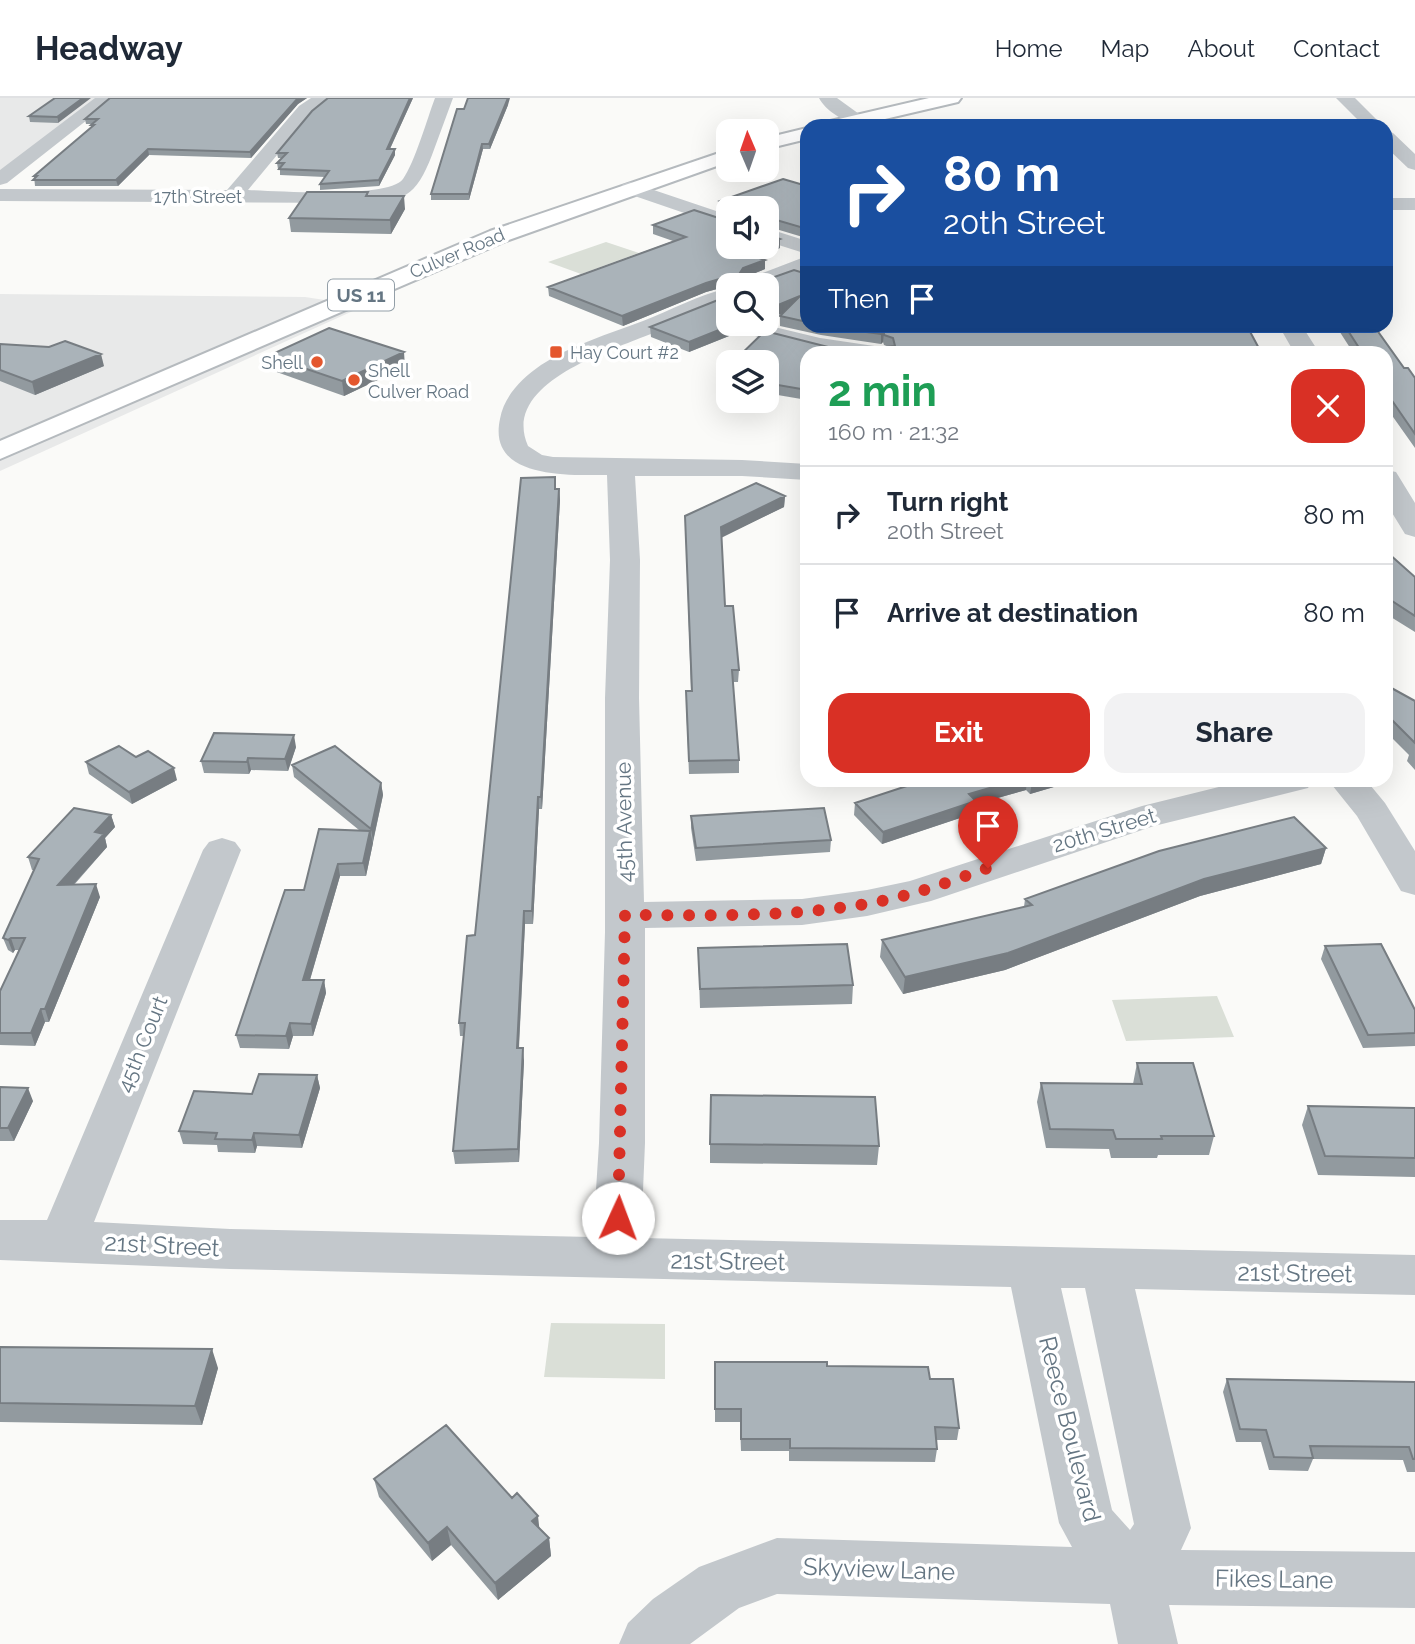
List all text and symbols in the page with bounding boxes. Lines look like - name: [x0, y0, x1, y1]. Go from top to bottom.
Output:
- text: Headway: [35, 29, 183, 68]
- text: Home: [995, 34, 1063, 63]
- text: Map: [1101, 34, 1149, 63]
- text: About: [1187, 34, 1255, 63]
- text: Contact: [1293, 34, 1380, 63]
- north arrow: [716, 119, 779, 182]
- map controls: [716, 119, 779, 413]
- text: 80 m: [943, 145, 1060, 202]
- icon: right: [828, 147, 919, 238]
- street label: 17th Street: [154, 186, 242, 207]
- button: sound: [716, 196, 779, 259]
- text: 20th Street: [943, 204, 1106, 241]
- street label: Culver Road: [406, 224, 508, 282]
- button: search: [716, 273, 779, 336]
- road number: US 11: [328, 280, 394, 310]
- icon: arrive: [903, 280, 941, 318]
- text: Then: [828, 284, 889, 314]
- place label: Hay Court #2: [570, 342, 679, 363]
- marker: Hay Court #2: [548, 344, 564, 360]
- button: layers: [716, 350, 779, 413]
- place label: Shell: [261, 352, 303, 373]
- marker: Shell: [309, 354, 325, 370]
- place label: Shell Culver Road: [368, 360, 469, 402]
- text: 2 min: [828, 367, 937, 416]
- button: close: [1291, 369, 1365, 443]
- marker: Shell Culver Road: [346, 372, 362, 388]
- text: 160 m · 21:32: [828, 418, 959, 445]
- text: Turn right: [887, 487, 1008, 517]
- icon: right: [828, 496, 866, 534]
- text: 80 m: [1303, 500, 1365, 530]
- text: 20th Street: [887, 517, 1004, 544]
- icon: arrive: [828, 594, 866, 632]
- text: Arrive at destination: [887, 598, 1138, 628]
- text: 80 m: [1303, 598, 1365, 628]
- button: Exit: [828, 693, 1090, 773]
- button: Share: [1104, 693, 1365, 773]
- street label: 45th Avenue: [610, 761, 638, 883]
- pin: [958, 796, 1018, 868]
- street label: 20th Street: [1049, 802, 1159, 858]
- icon: arrive: [969, 807, 1007, 845]
- street label: 45th Court: [111, 992, 173, 1096]
- position arrow: [581, 1181, 655, 1255]
- street label: 21st Street: [104, 1228, 220, 1262]
- street label: 21st Street: [670, 1245, 786, 1277]
- street label: 21st Street: [1237, 1257, 1353, 1289]
- street label: Reece Boulevard: [1033, 1333, 1107, 1525]
- street label: Skyview Lane: [802, 1552, 956, 1586]
- street label: Fikes Lane: [1215, 1563, 1333, 1595]

